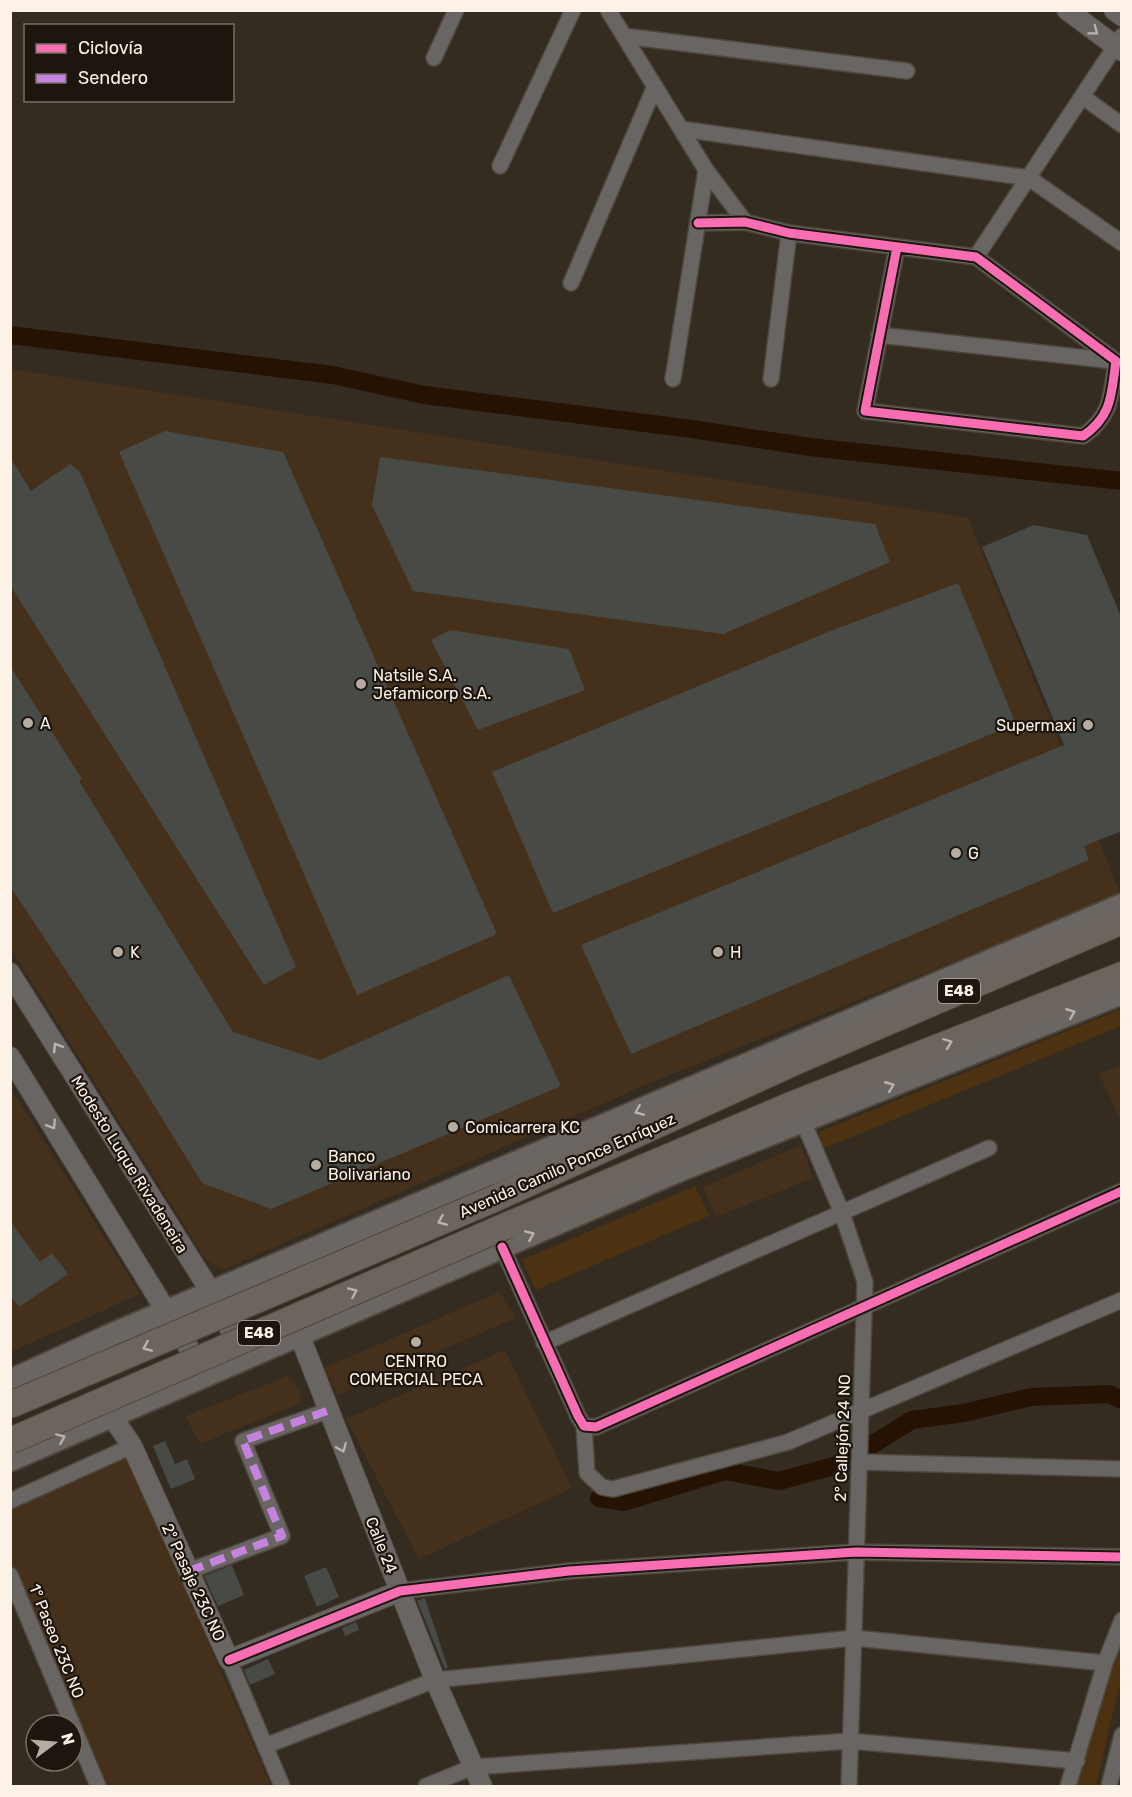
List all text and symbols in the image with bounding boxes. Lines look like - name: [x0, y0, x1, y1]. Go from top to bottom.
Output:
- legend: [24, 24, 234, 102]
- one-way arrow: [1087, 24, 1098, 35]
- text: Ciclovía: [78, 37, 143, 59]
- text: Sendero: [78, 67, 148, 89]
- place label: Natsile S.A. Jefamicorp S.A.: [373, 666, 491, 703]
- marker: Natsile S.A. Jefamicorp S.A.: [354, 677, 368, 691]
- place label: A: [40, 714, 51, 733]
- marker: A: [21, 716, 35, 730]
- place label: Supermaxi: [996, 716, 1076, 735]
- marker: Supermaxi: [1081, 718, 1095, 732]
- place label: G: [968, 844, 979, 863]
- marker: G: [949, 846, 963, 860]
- place label: K: [130, 943, 140, 962]
- place label: H: [730, 943, 741, 962]
- marker: K: [111, 945, 125, 959]
- marker: H: [711, 945, 725, 959]
- road number: E48: [938, 979, 980, 1003]
- one-way arrow: [1065, 1008, 1076, 1020]
- one-way arrow: [942, 1038, 953, 1050]
- one-way arrow: [53, 1043, 65, 1053]
- street label: Modesto Luque Rivadeneira: [67, 1072, 192, 1257]
- one-way arrow: [884, 1080, 895, 1093]
- one-way arrow: [634, 1104, 645, 1116]
- street label: Avenida Camilo Ponce Enríquez: [456, 1109, 678, 1222]
- place label: Comicarrera KC: [465, 1118, 580, 1137]
- one-way arrow: [45, 1119, 57, 1129]
- marker: Comicarrera KC: [446, 1120, 460, 1134]
- place label: Banco Bolivariano: [328, 1147, 411, 1184]
- marker: Banco Bolivariano: [309, 1158, 323, 1172]
- one-way arrow: [438, 1214, 449, 1226]
- one-way arrow: [523, 1230, 534, 1242]
- one-way arrow: [347, 1287, 358, 1299]
- road number: E48: [238, 1321, 280, 1345]
- marker: CENTRO COMERCIAL PECA: [409, 1335, 423, 1349]
- one-way arrow: [142, 1340, 153, 1352]
- place label: CENTRO COMERCIAL PECA: [349, 1352, 483, 1389]
- street label: 2° Callejón 24 NO: [831, 1374, 854, 1502]
- one-way arrow: [55, 1433, 66, 1445]
- one-way arrow: [335, 1442, 347, 1453]
- street label: Calle 24: [362, 1514, 401, 1576]
- street label: 2º Pasaje 23C NO: [158, 1520, 229, 1644]
- street label: 1° Paseo 23C NO: [25, 1581, 88, 1701]
- north arrow: [24, 1713, 84, 1773]
- text: N: [57, 1731, 79, 1747]

